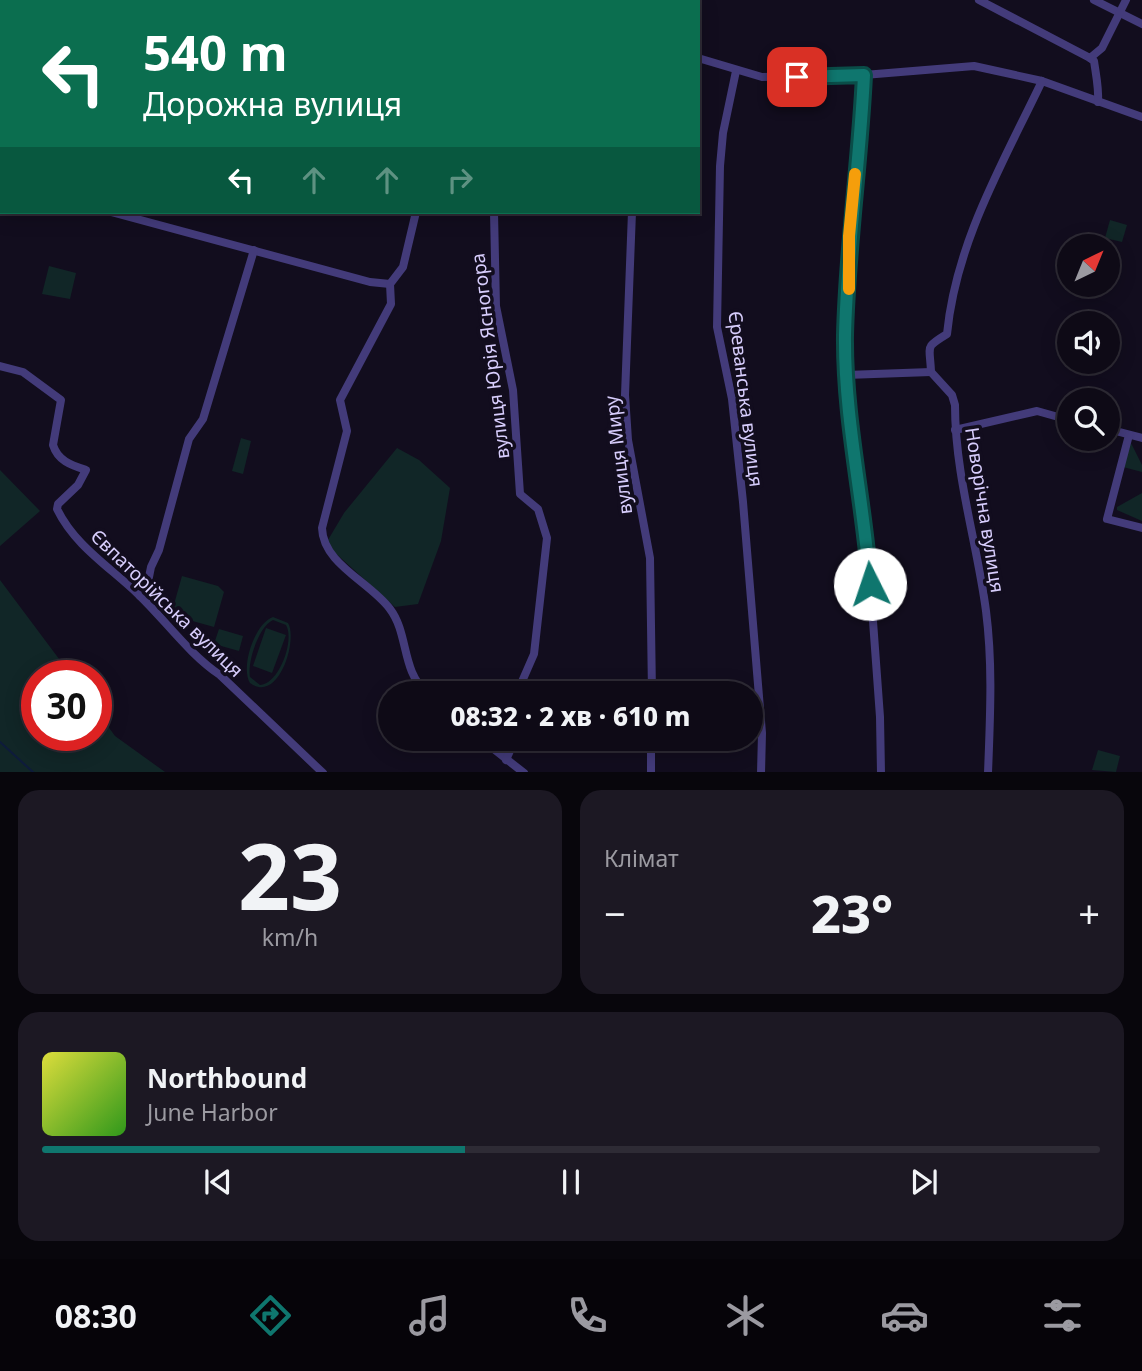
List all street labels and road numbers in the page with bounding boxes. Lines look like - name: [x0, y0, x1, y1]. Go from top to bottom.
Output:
- street label: вулиця Юрія Ясногора: [464, 252, 516, 460]
- street label: Єреванська вулиця: [722, 310, 770, 488]
- street label: вулиця Миру: [598, 394, 638, 516]
- street label: Новорічна вулиця: [959, 425, 1011, 595]
- street label: Євпаторійська вулиця: [85, 523, 249, 683]

